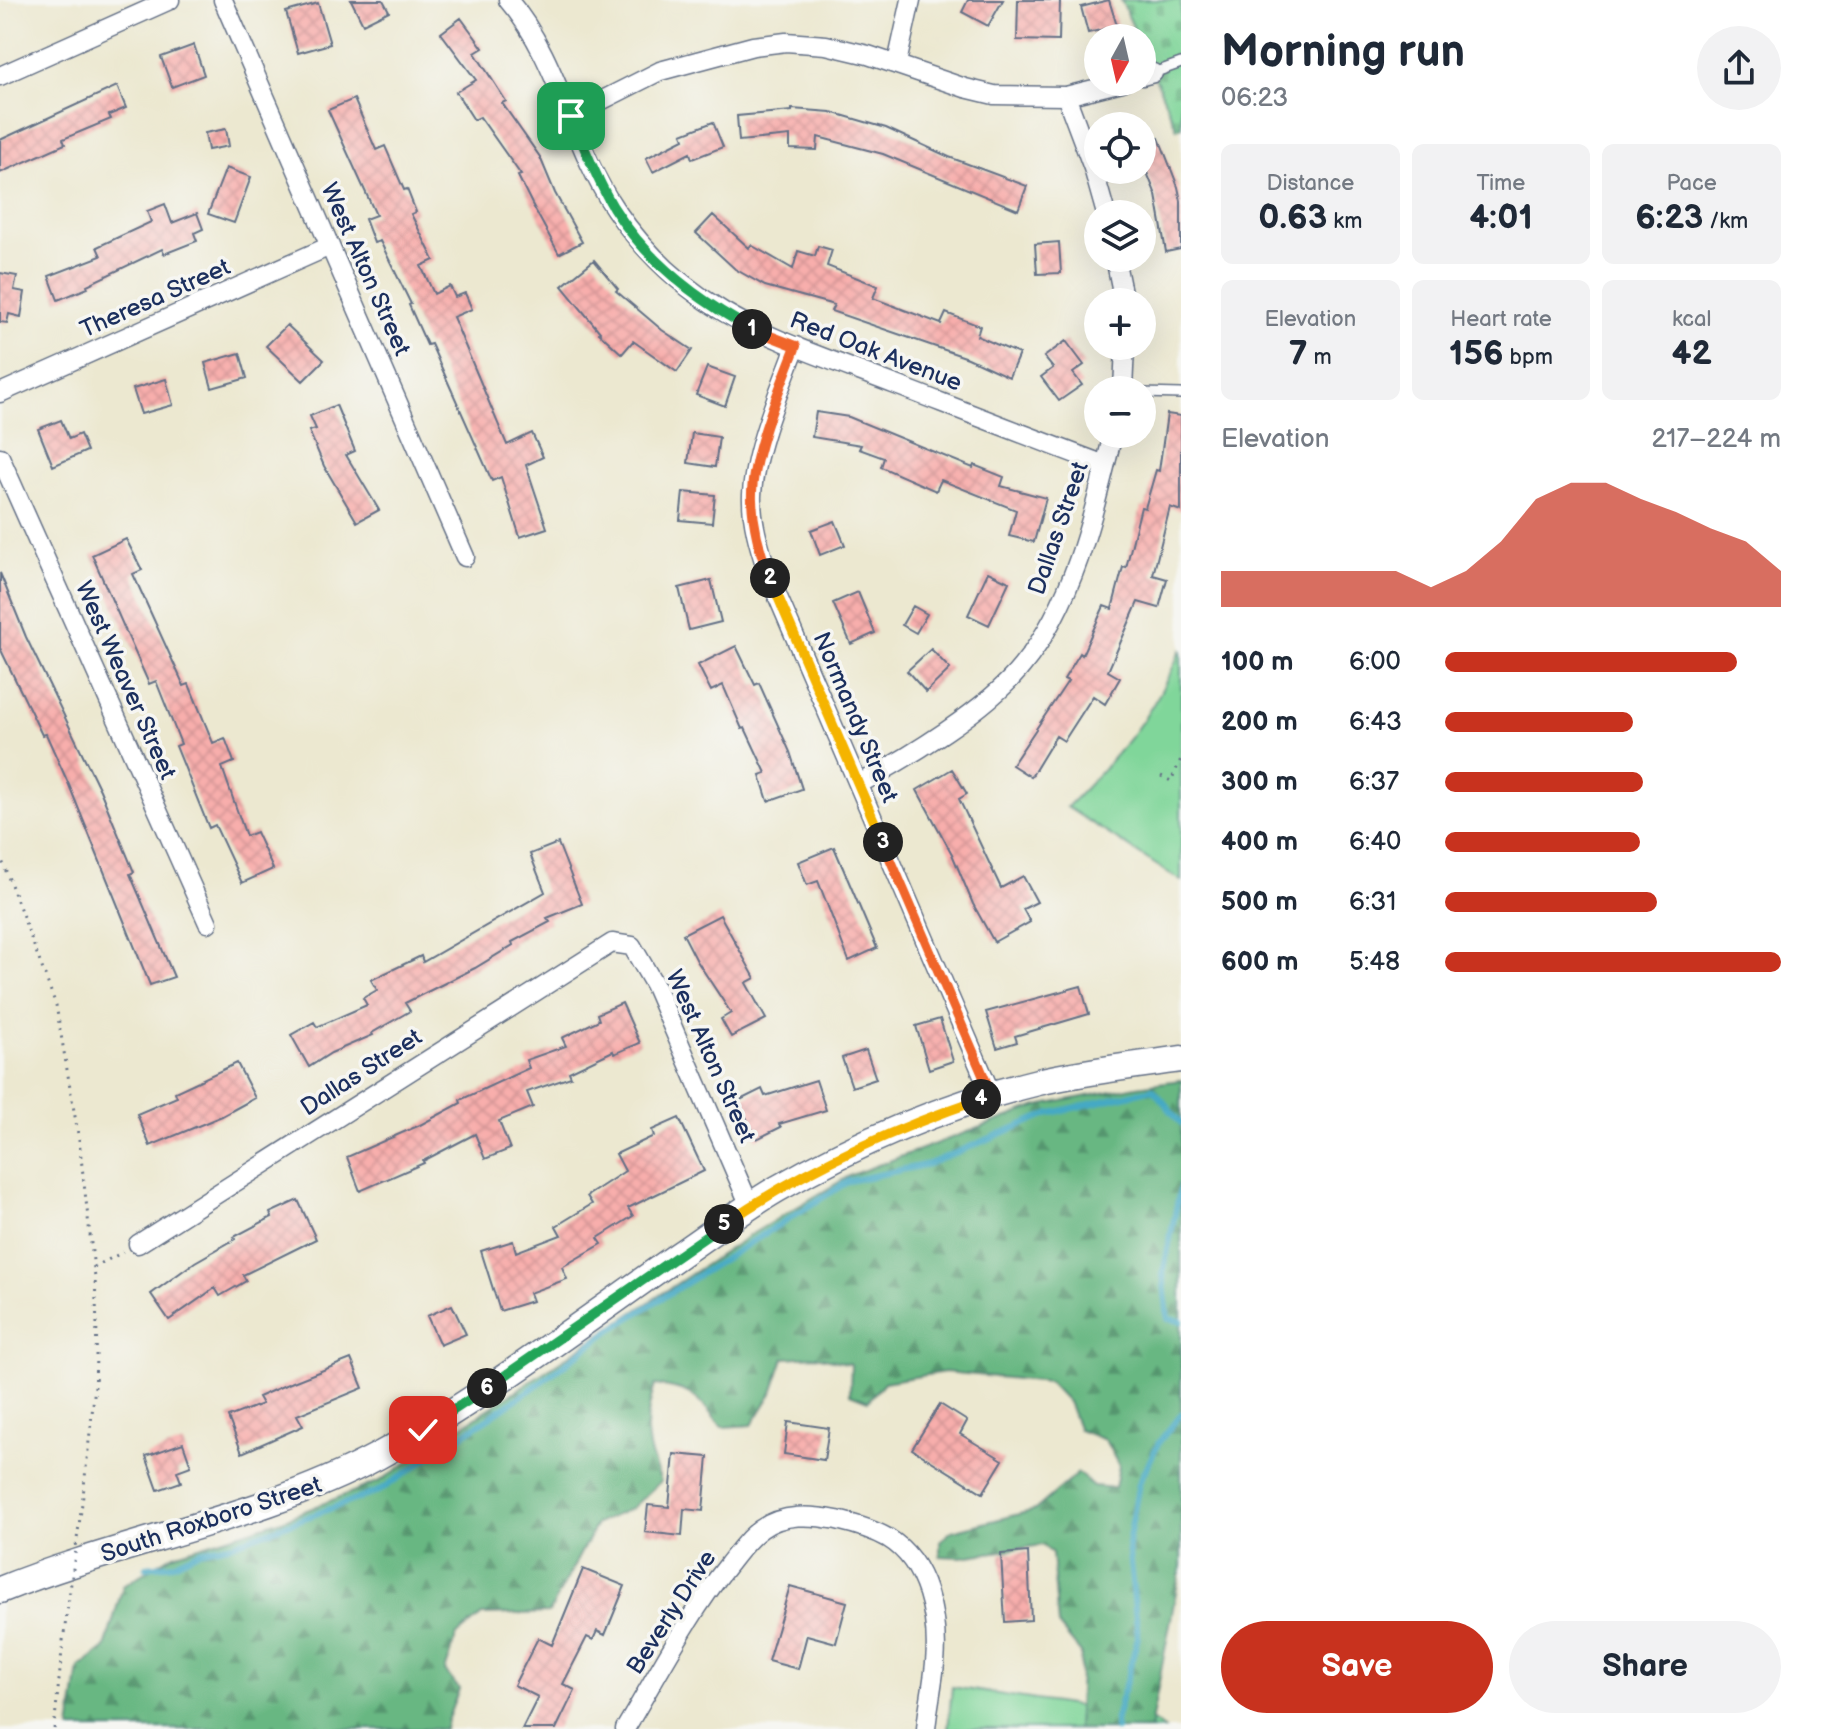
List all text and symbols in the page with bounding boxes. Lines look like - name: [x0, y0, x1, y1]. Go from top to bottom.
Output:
- north arrow: [1084, 24, 1156, 96]
- map controls: [1084, 24, 1156, 448]
- text: Morning run: [1221, 26, 1465, 79]
- button: share: [1697, 26, 1781, 110]
- pin: [537, 82, 605, 150]
- text: 06:23: [1221, 83, 1288, 114]
- icon: arrive: [549, 94, 593, 138]
- button: locate: [1084, 112, 1156, 184]
- text: Distance: [1266, 170, 1354, 197]
- text: Time: [1477, 170, 1525, 197]
- text: Pace: [1667, 170, 1717, 197]
- street label: West Alton Street: [314, 178, 417, 361]
- text: 0.63: [1258, 197, 1327, 238]
- text: 4:01: [1469, 197, 1533, 238]
- text: 6:23: [1635, 197, 1703, 238]
- button: layers: [1084, 200, 1156, 272]
- text: km: [1327, 208, 1362, 235]
- text: /km: [1703, 208, 1748, 235]
- street label: Theresa Street: [76, 252, 235, 344]
- button: +: [1084, 288, 1156, 360]
- street label: Red Oak Avenue: [786, 305, 966, 398]
- text: Elevation: [1264, 306, 1356, 333]
- text: Heart rate: [1450, 306, 1552, 333]
- text: kcal: [1672, 306, 1711, 333]
- pin: 1: [732, 309, 772, 349]
- text: 1: [747, 315, 757, 342]
- text: 7: [1289, 333, 1308, 374]
- text: 156: [1449, 333, 1504, 374]
- text: 42: [1671, 333, 1712, 374]
- text: m: [1308, 344, 1332, 371]
- text: bpm: [1504, 344, 1553, 371]
- button: −: [1084, 376, 1156, 448]
- text: Elevation: [1221, 424, 1329, 455]
- text: 217–224 m: [1651, 424, 1781, 455]
- street label: Dallas Street: [1022, 457, 1095, 598]
- pin: 2: [750, 558, 790, 598]
- text: 2: [763, 564, 777, 591]
- street label: West Weaver Street: [69, 577, 183, 784]
- street label: Normandy Street: [807, 628, 905, 807]
- text: 100 m: [1221, 647, 1294, 678]
- text: 6:00: [1349, 647, 1401, 678]
- text: 200 m: [1221, 707, 1298, 738]
- text: 6:43: [1349, 707, 1402, 738]
- text: 300 m: [1221, 767, 1298, 798]
- text: 6:37: [1349, 767, 1399, 798]
- pin: 3: [863, 822, 903, 862]
- text: 400 m: [1221, 827, 1298, 858]
- text: 6:40: [1349, 827, 1401, 858]
- text: 3: [877, 828, 889, 855]
- text: 500 m: [1221, 887, 1298, 918]
- text: 6:31: [1349, 887, 1396, 918]
- text: 600 m: [1221, 947, 1298, 978]
- text: 5:48: [1349, 947, 1400, 978]
- street label: West Alton Street: [659, 965, 762, 1148]
- street label: Dallas Street: [295, 1022, 428, 1122]
- pin: 4: [961, 1079, 1001, 1119]
- text: 4: [975, 1085, 987, 1112]
- pin: 5: [704, 1204, 744, 1244]
- text: 5: [718, 1210, 730, 1237]
- pin: 6: [467, 1368, 507, 1408]
- text: 6: [480, 1374, 494, 1401]
- pin: [389, 1396, 457, 1464]
- icon: check: [401, 1408, 445, 1452]
- street label: South Roxboro Street: [97, 1470, 326, 1569]
- street label: Beverly Drive: [621, 1545, 722, 1680]
- button: Save: [1221, 1621, 1493, 1713]
- button: Share: [1509, 1621, 1781, 1713]

